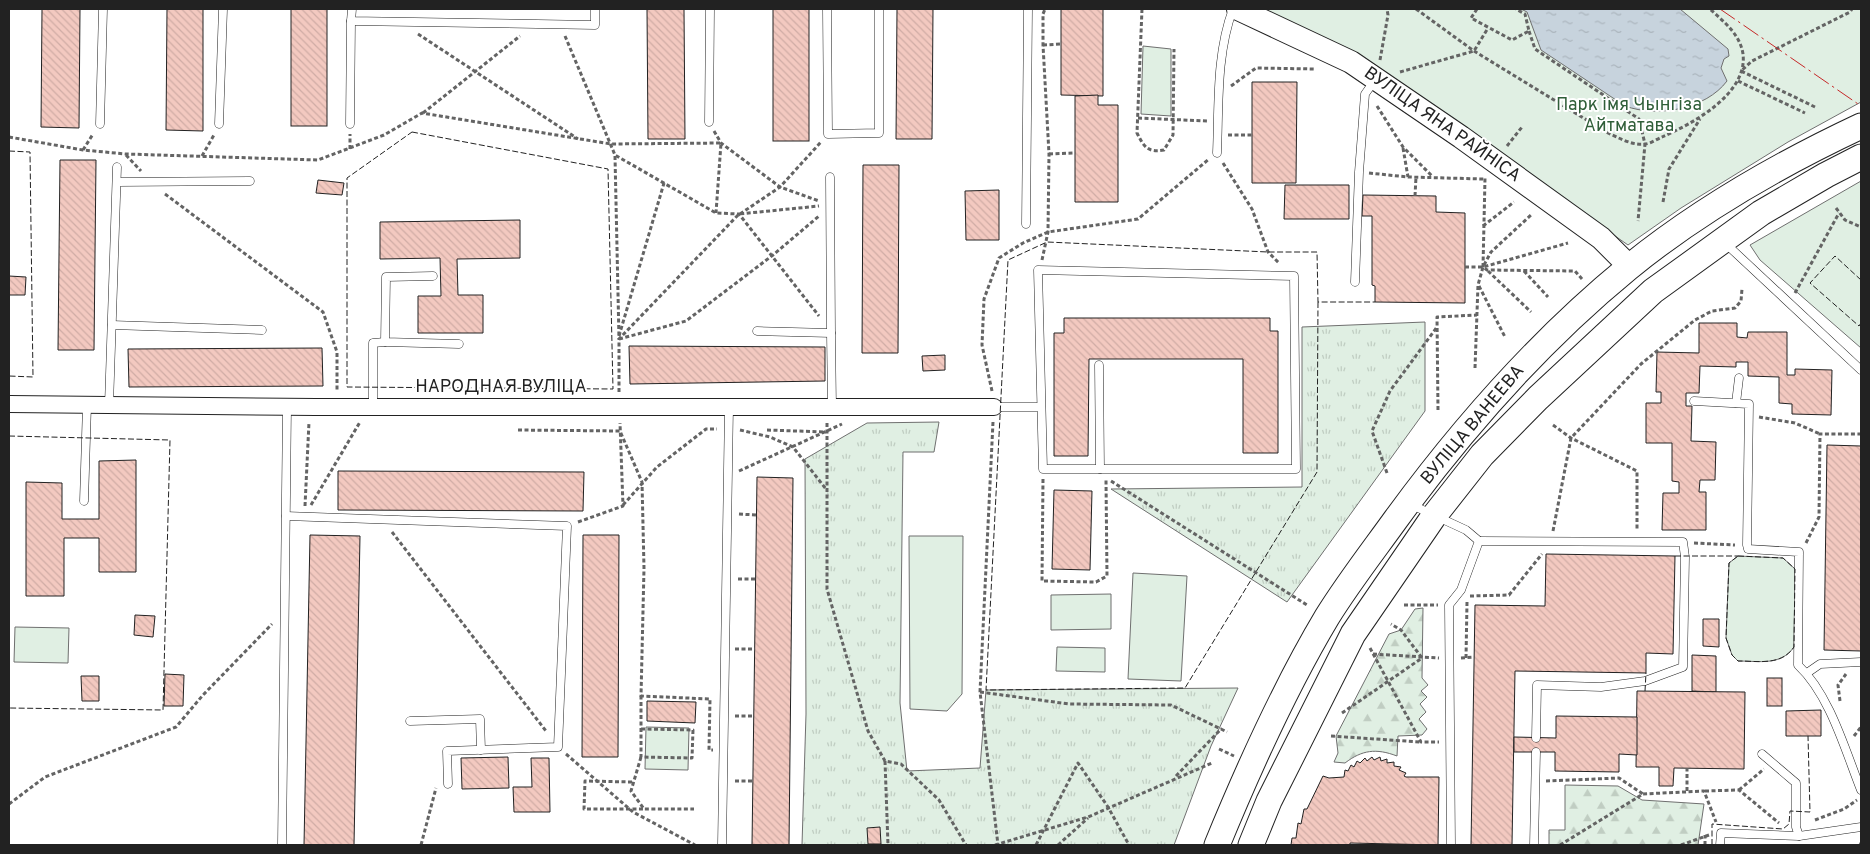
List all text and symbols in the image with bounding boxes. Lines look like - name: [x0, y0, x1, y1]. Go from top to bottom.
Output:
- street label: ВУЛІЦА ЯНА РАЙНІСА: [1359, 60, 1526, 188]
- park label: Парк імя Чынгіза Айтматава: [1556, 94, 1702, 138]
- street label: ВУЛІЦА ВАНЕЕВА: [1416, 360, 1530, 490]
- street label: НАРОДНАЯ ВУЛІЦА: [415, 376, 587, 399]

